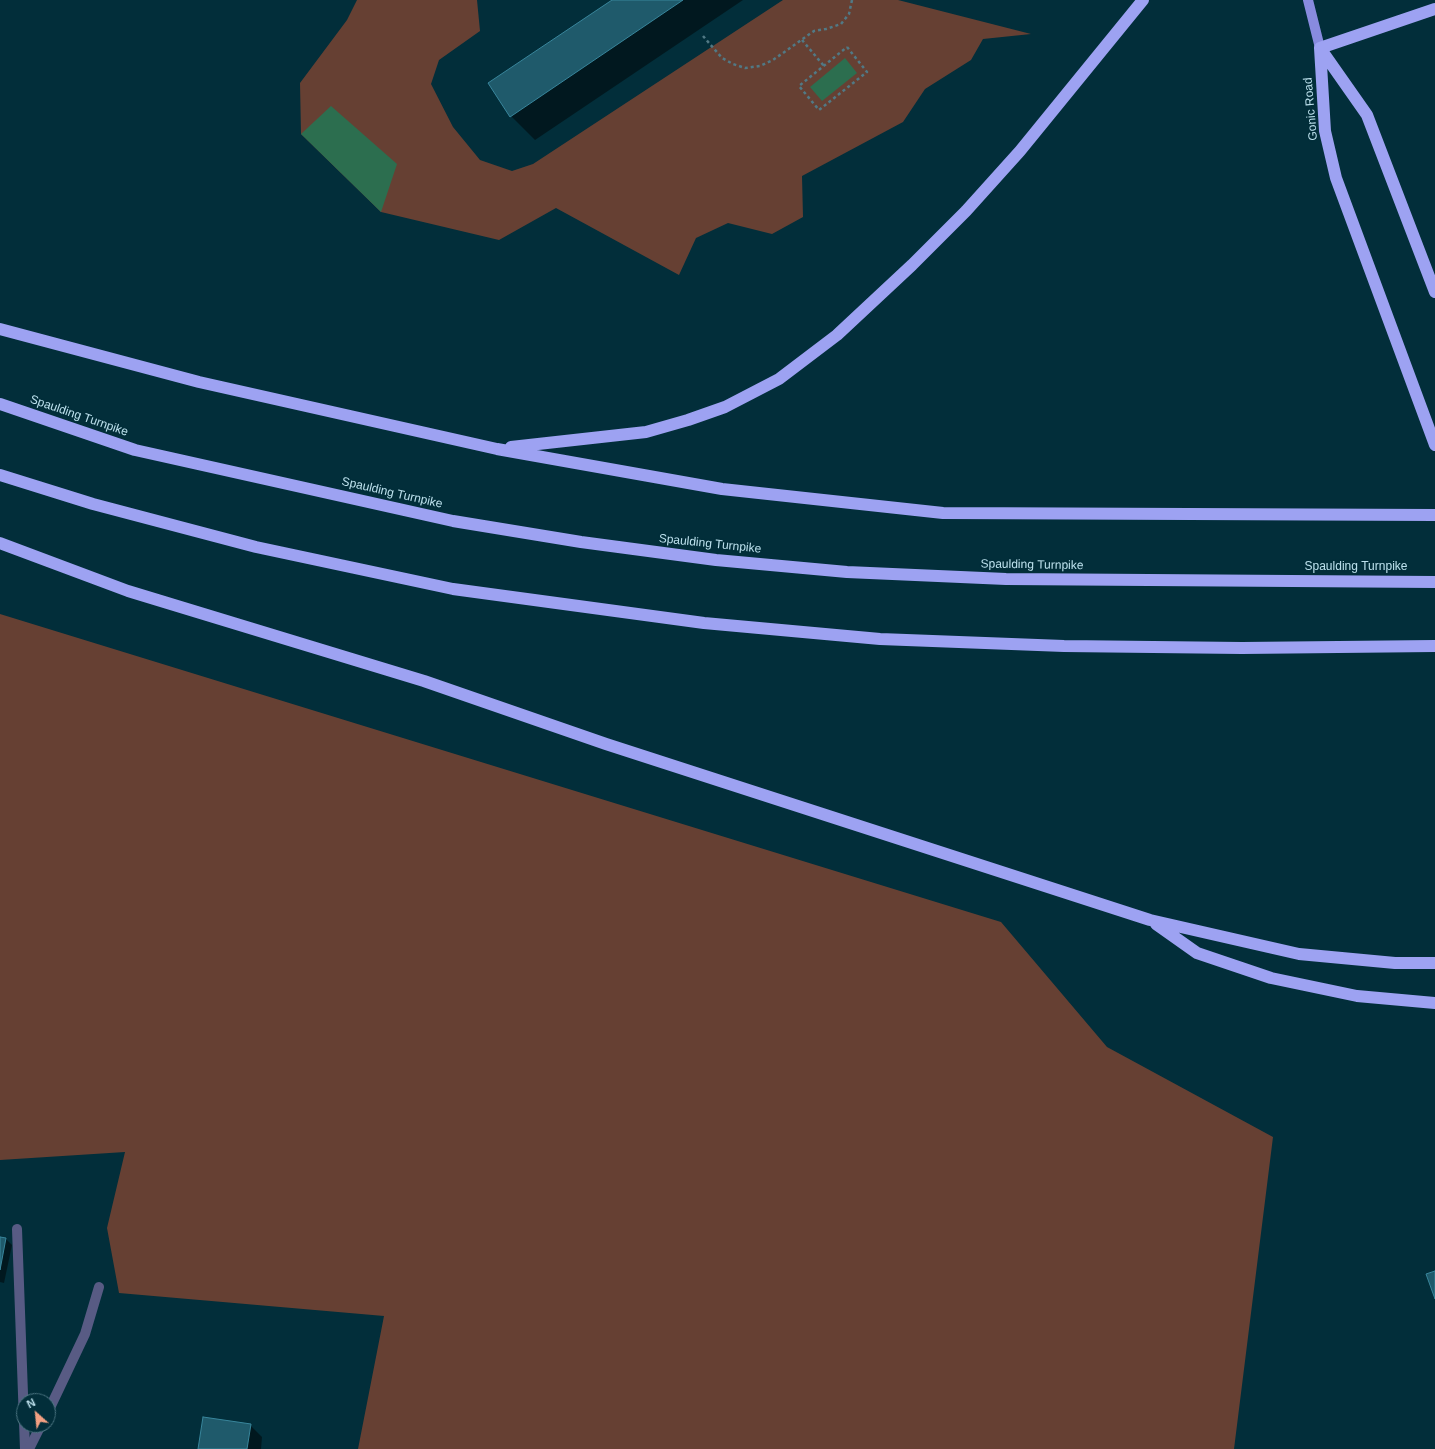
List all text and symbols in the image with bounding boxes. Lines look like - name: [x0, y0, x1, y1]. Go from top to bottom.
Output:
- street label: Gonic Road: [1301, 77, 1321, 141]
- street label: Spaulding Turnpike: [28, 392, 130, 440]
- street label: Spaulding Turnpike: [340, 474, 444, 512]
- street label: Spaulding Turnpike: [658, 531, 762, 557]
- street label: Spaulding Turnpike: [980, 557, 1084, 573]
- street label: Spaulding Turnpike: [1305, 560, 1407, 574]
- north arrow: [16, 1393, 56, 1433]
- text: N: [25, 1396, 37, 1410]

